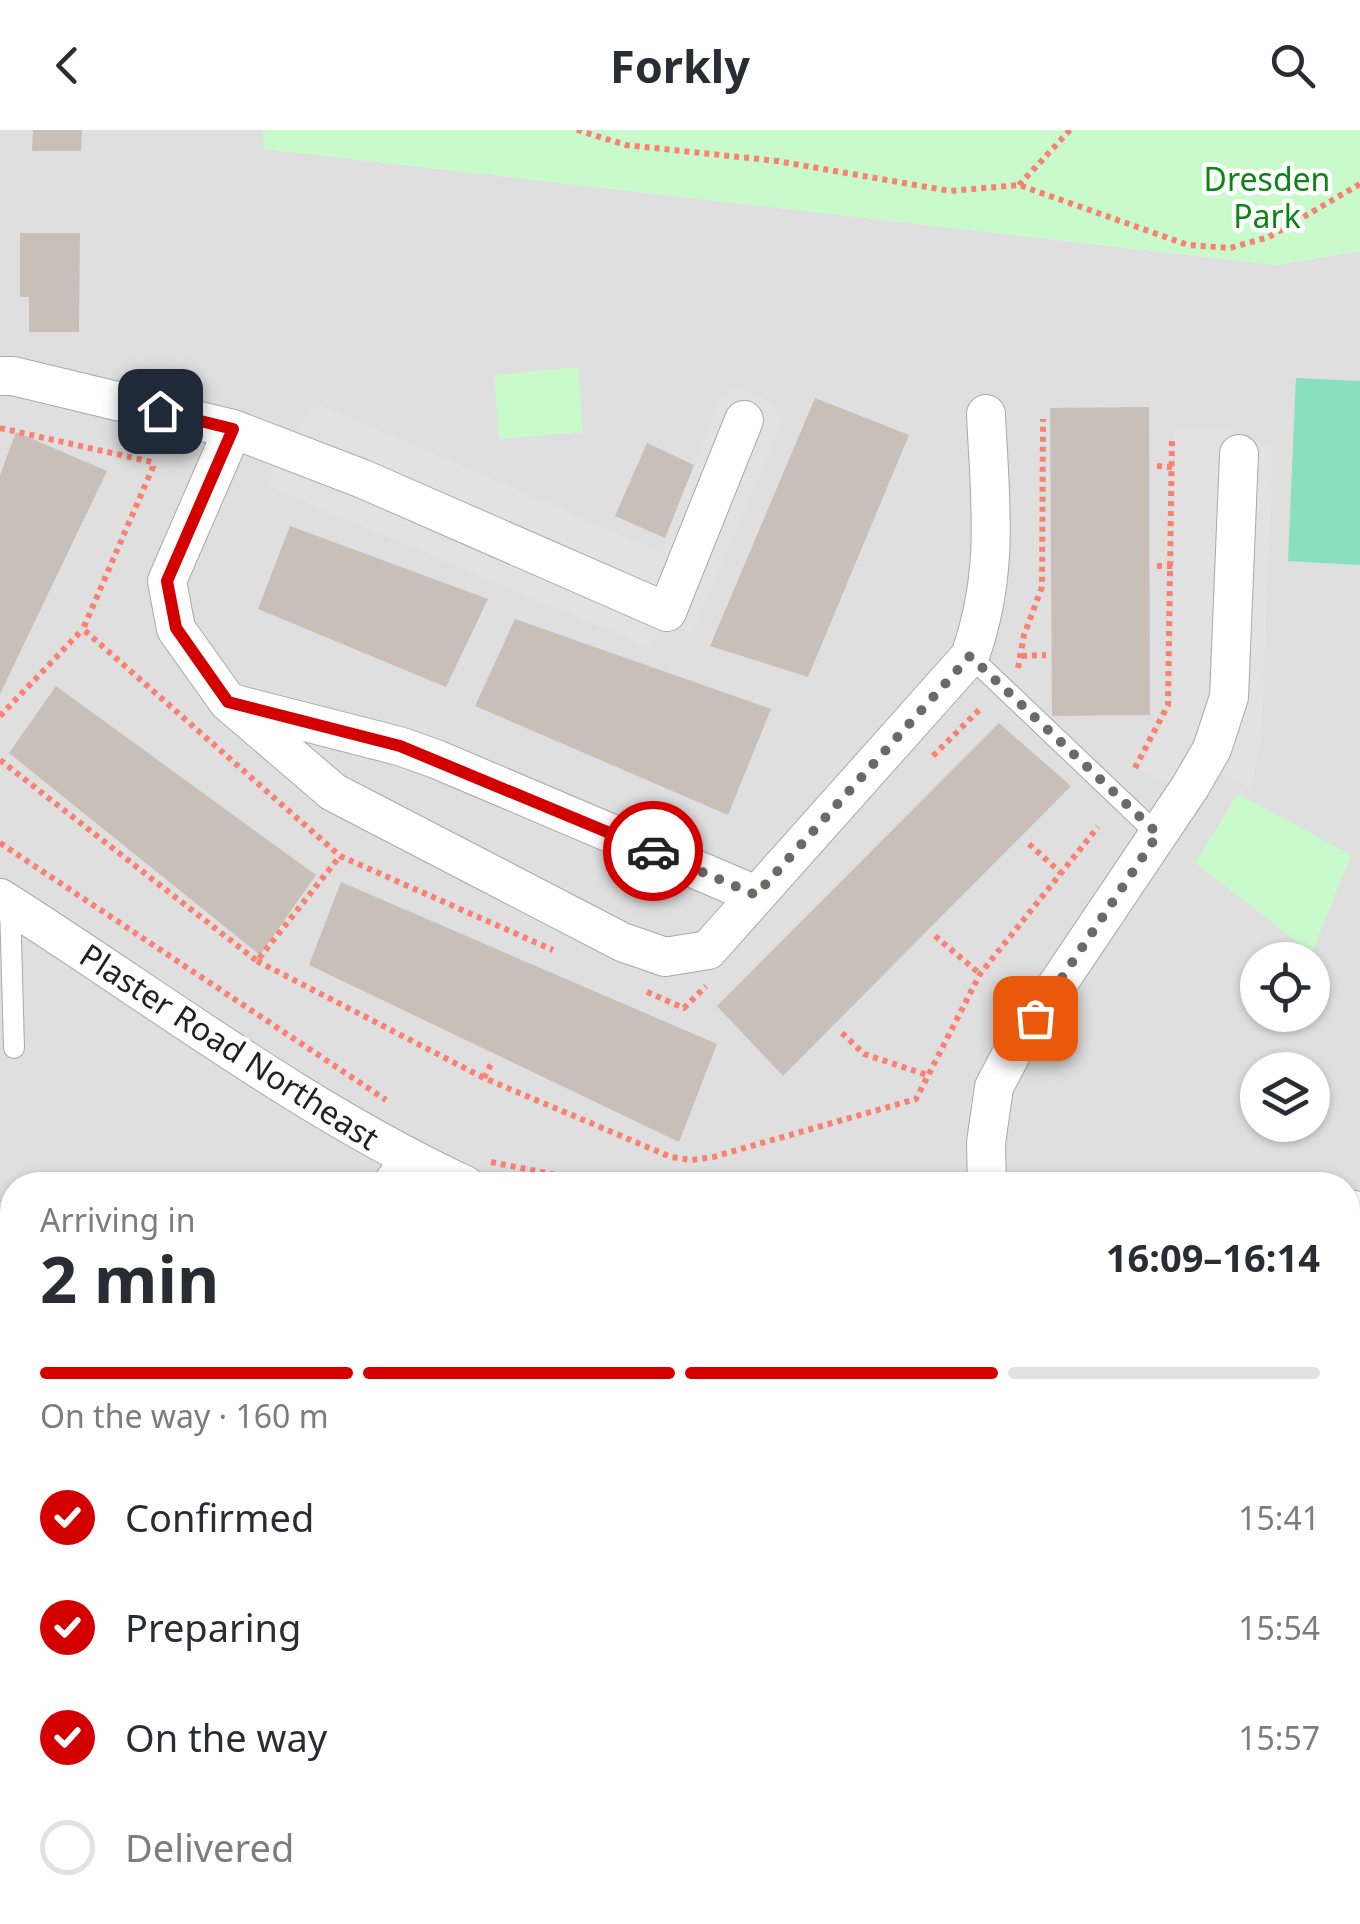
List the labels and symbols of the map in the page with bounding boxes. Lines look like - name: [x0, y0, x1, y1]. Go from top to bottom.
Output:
- park label: Dresden Park: [1204, 157, 1330, 237]
- pin: [118, 369, 203, 454]
- courier: [603, 801, 703, 901]
- street label: Plaster Road Northeast: [72, 933, 388, 1159]
- pin: [993, 976, 1078, 1061]

